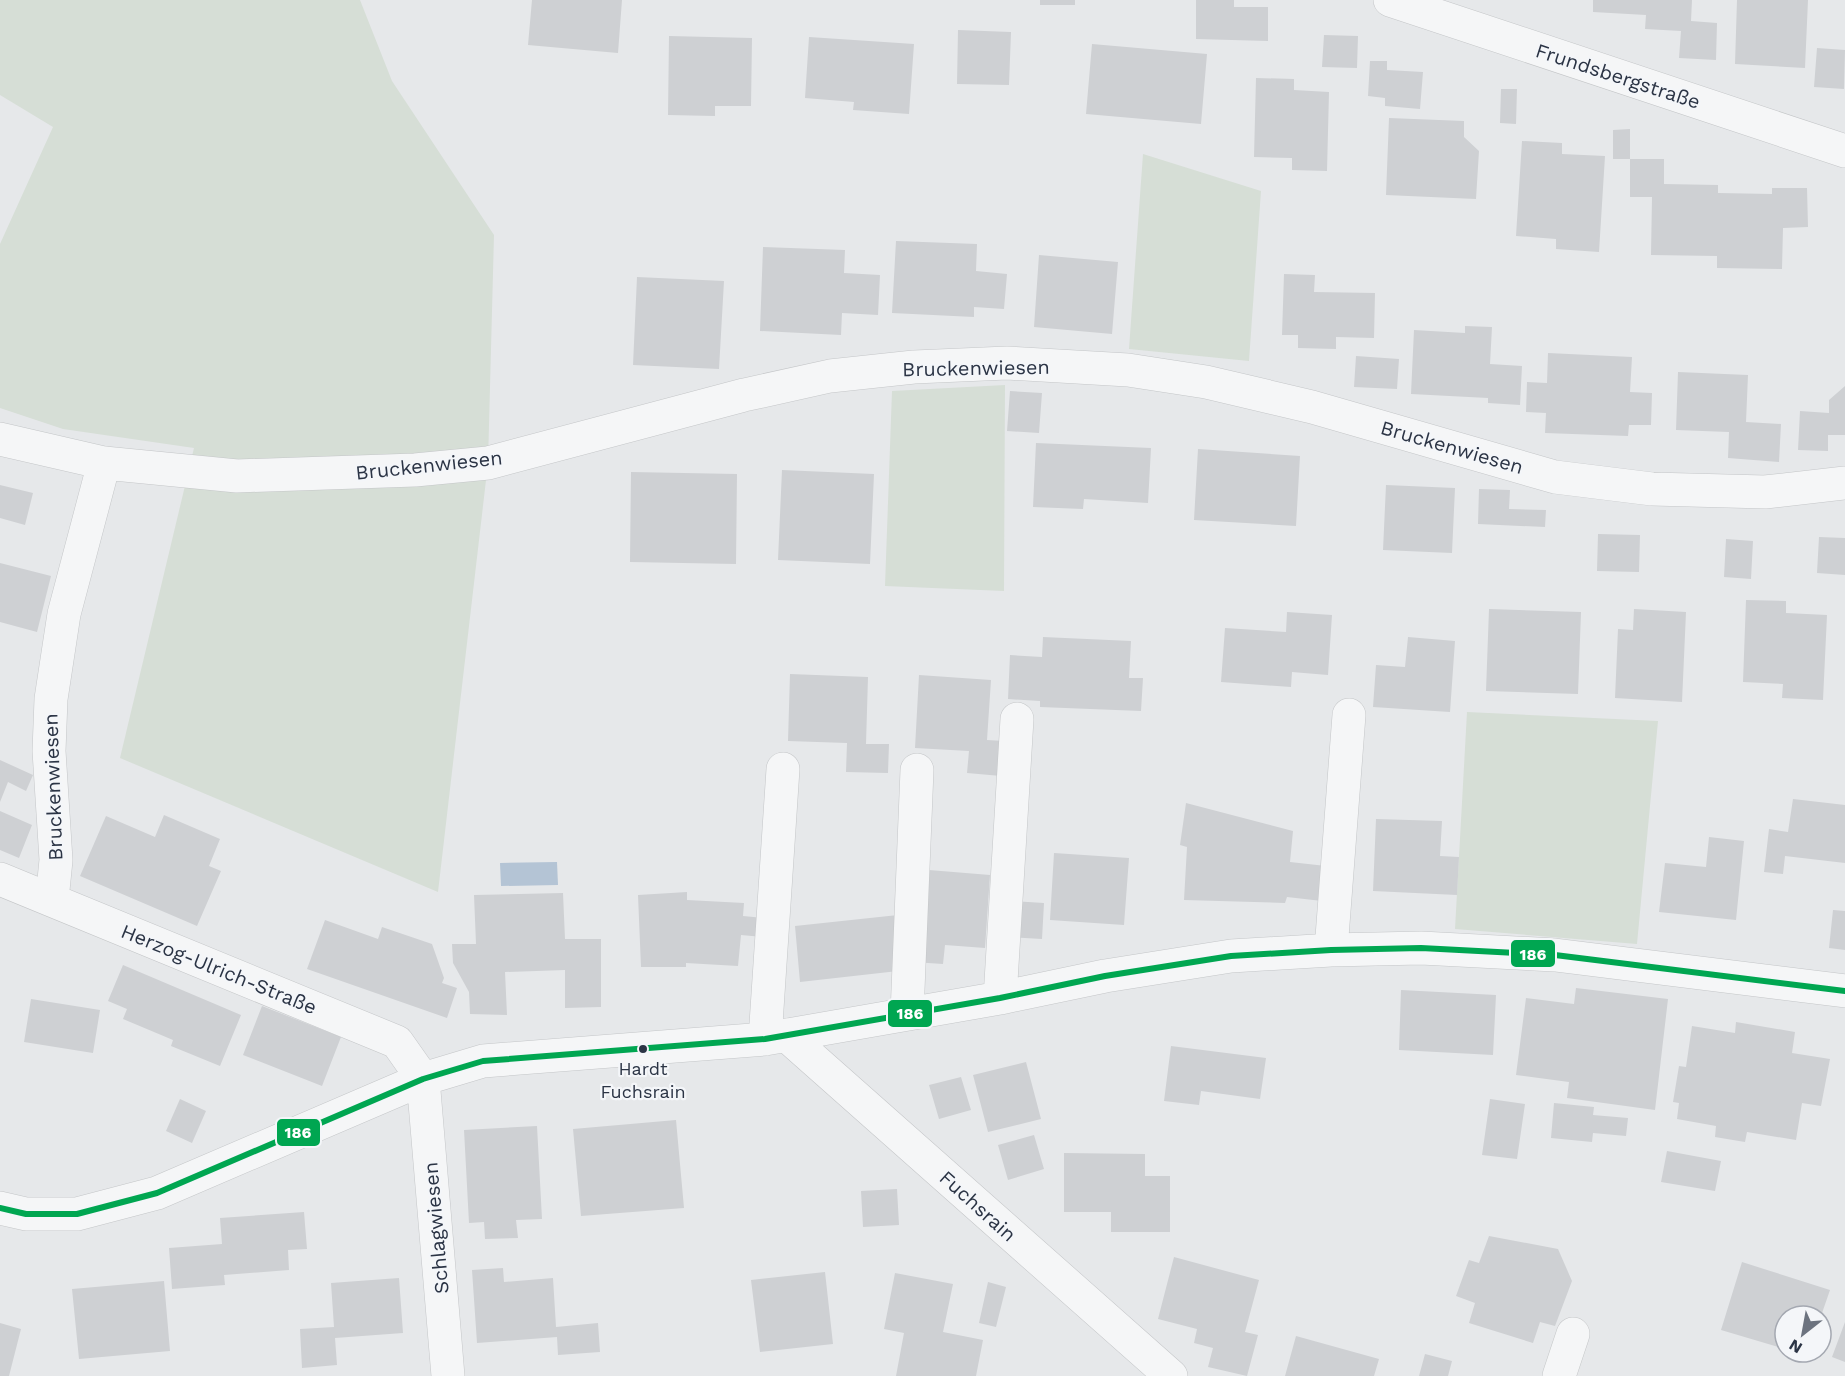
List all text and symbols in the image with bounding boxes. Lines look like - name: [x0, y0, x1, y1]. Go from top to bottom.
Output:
- street label: Frundsbergstraße: [1533, 38, 1703, 114]
- street label: Bruckenwiesen: [902, 355, 1050, 381]
- street label: Bruckenwiesen: [1378, 415, 1526, 479]
- street label: Bruckenwiesen: [354, 445, 504, 485]
- street label: Bruckenwiesen: [38, 713, 68, 861]
- street label: Herzog-Ulrich-Straße: [118, 919, 320, 1019]
- line badge: 186: [1510, 939, 1556, 968]
- text: 186: [1520, 945, 1547, 964]
- line badge: 186: [887, 999, 933, 1028]
- text: 186: [897, 1004, 924, 1023]
- marker: Hardt Fuchsrain: [637, 1043, 649, 1055]
- place label: Hardt Fuchsrain: [600, 1058, 686, 1102]
- line badge: 186: [276, 1118, 321, 1147]
- text: 186: [285, 1123, 312, 1142]
- street label: Schlagwiesen: [418, 1161, 454, 1295]
- street label: Fuchsrain: [935, 1165, 1021, 1247]
- north arrow: [1773, 1304, 1833, 1364]
- text: N: [1786, 1335, 1806, 1358]

